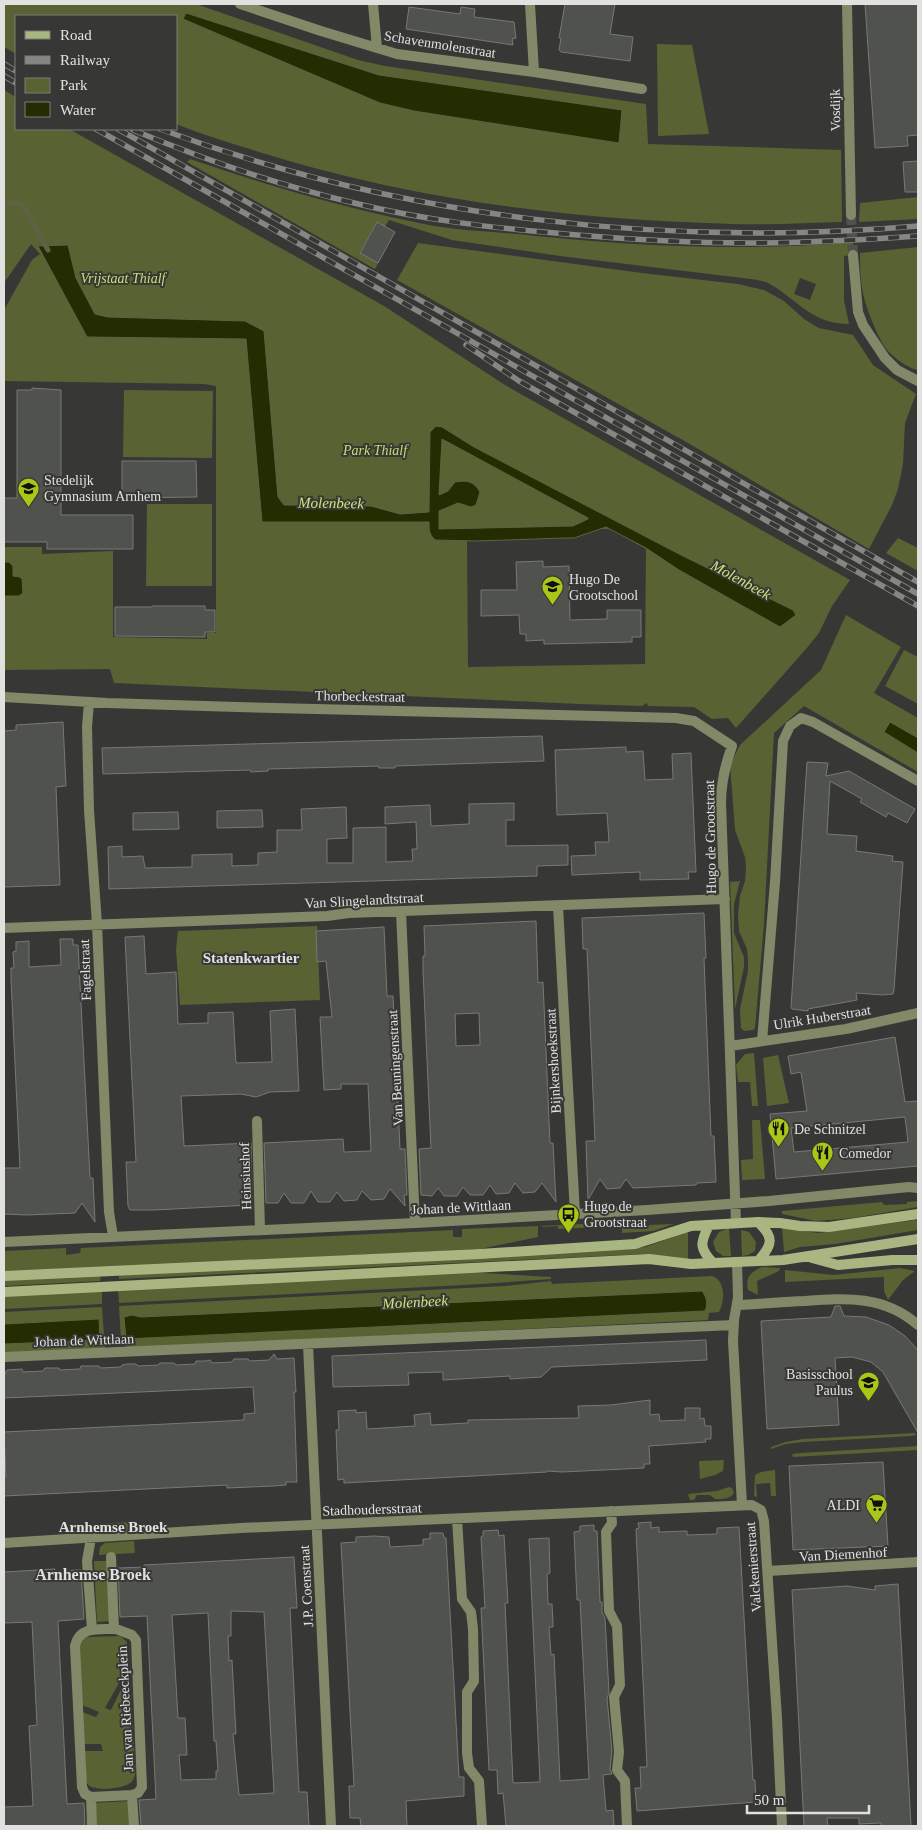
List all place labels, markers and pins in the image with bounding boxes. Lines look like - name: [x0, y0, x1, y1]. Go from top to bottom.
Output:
- place label: Stedelijk Gymnasium Arnhem: [44, 473, 161, 504]
- school or university icon: Stedelijk Gymnasium Arnhem: [16, 476, 40, 507]
- place label: Hugo De Grootschool: [569, 572, 638, 603]
- school or university icon: Hugo De Grootschool: [541, 575, 565, 606]
- restaurant icon: De Schnitzel: [766, 1117, 790, 1148]
- place label: De Schnitzel: [794, 1122, 866, 1137]
- restaurant icon: Comedor: [811, 1141, 835, 1172]
- place label: Comedor: [839, 1146, 891, 1161]
- place label: Hugo de Grootstraat: [584, 1199, 647, 1230]
- bus stop icon: Hugo de Grootstraat: [556, 1202, 580, 1233]
- place label: Basisschool Paulus: [786, 1367, 853, 1398]
- school or university icon: Basisschool Paulus: [857, 1370, 881, 1401]
- supermarket icon: ALDI: [864, 1493, 888, 1524]
- place label: ALDI: [827, 1498, 860, 1513]

